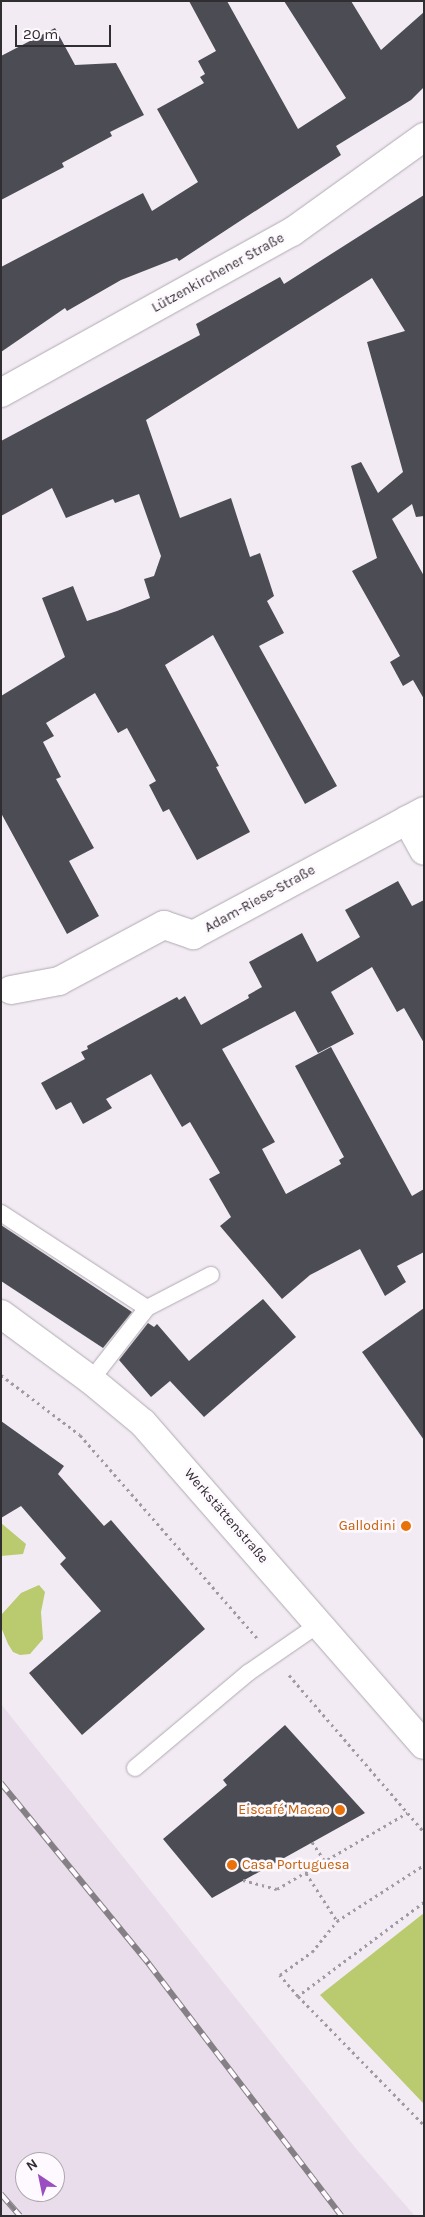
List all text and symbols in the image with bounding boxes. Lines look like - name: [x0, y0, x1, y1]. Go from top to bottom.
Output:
- scale bar: [18, 15, 114, 47]
- text: 20 m: [23, 25, 58, 43]
- street label: Lützenkirchener Straße: [149, 230, 287, 316]
- street label: Adam-Riese-Straße: [202, 862, 318, 936]
- street label: Werkstättenstraße: [180, 1465, 272, 1567]
- place label: Gallodini: [339, 1518, 396, 1534]
- marker: Gallodini: [400, 1520, 412, 1532]
- place label: Eiscafé Macao: [238, 1802, 330, 1818]
- marker: Eiscafé Macao: [334, 1804, 346, 1816]
- place label: Casa Portuguesa: [242, 1857, 350, 1873]
- marker: Casa Portuguesa: [226, 1859, 238, 1871]
- north arrow: [15, 2152, 65, 2202]
- text: N: [23, 2155, 41, 2175]

